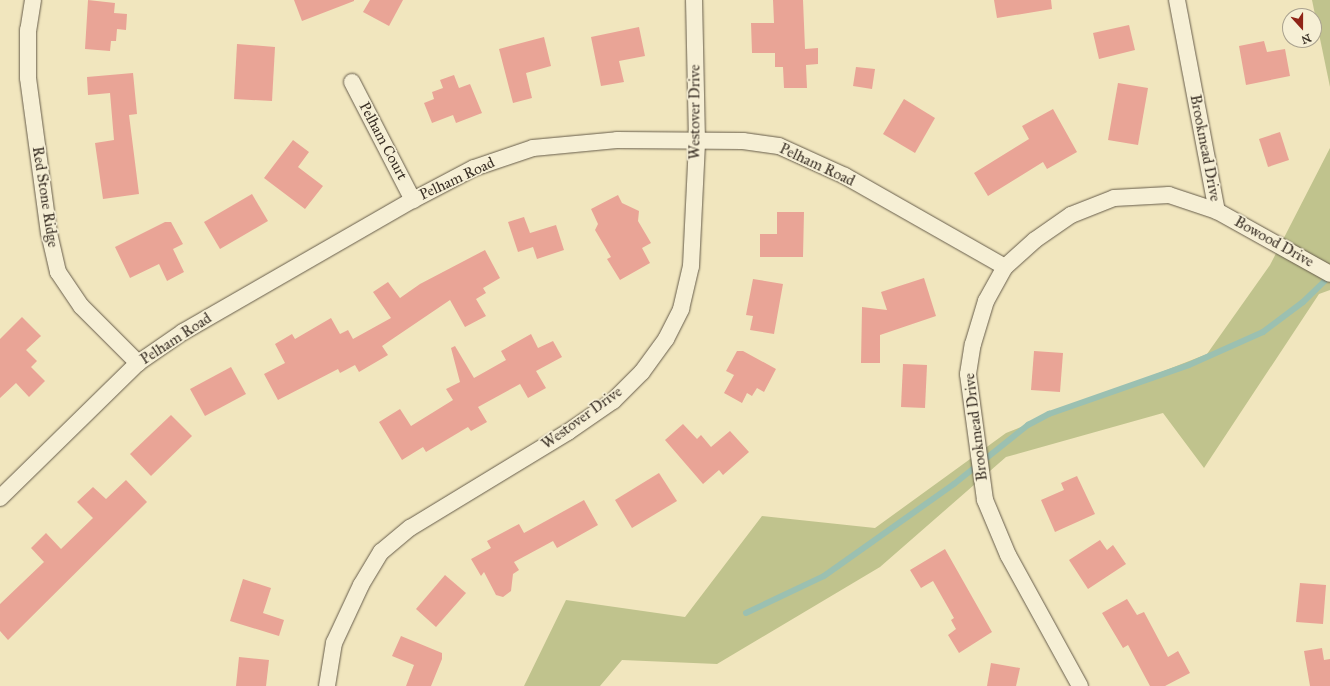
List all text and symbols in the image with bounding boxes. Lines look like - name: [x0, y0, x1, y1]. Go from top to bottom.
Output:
- north arrow: [1282, 8, 1322, 48]
- text: N: [1299, 31, 1313, 46]
- street label: Westover Drive: [686, 64, 704, 160]
- street label: Brookmead Drive: [1186, 93, 1224, 203]
- street label: Pelham Court: [355, 99, 411, 183]
- street label: Pelham Road: [776, 140, 858, 190]
- street label: Red Stone Ridge: [28, 145, 62, 249]
- street label: Pelham Road: [416, 154, 498, 204]
- street label: Bowood Drive: [1231, 213, 1317, 271]
- street label: Pelham Road: [137, 309, 215, 369]
- street label: Brookmead Drive: [960, 372, 992, 482]
- street label: Westover Drive: [538, 383, 626, 453]

